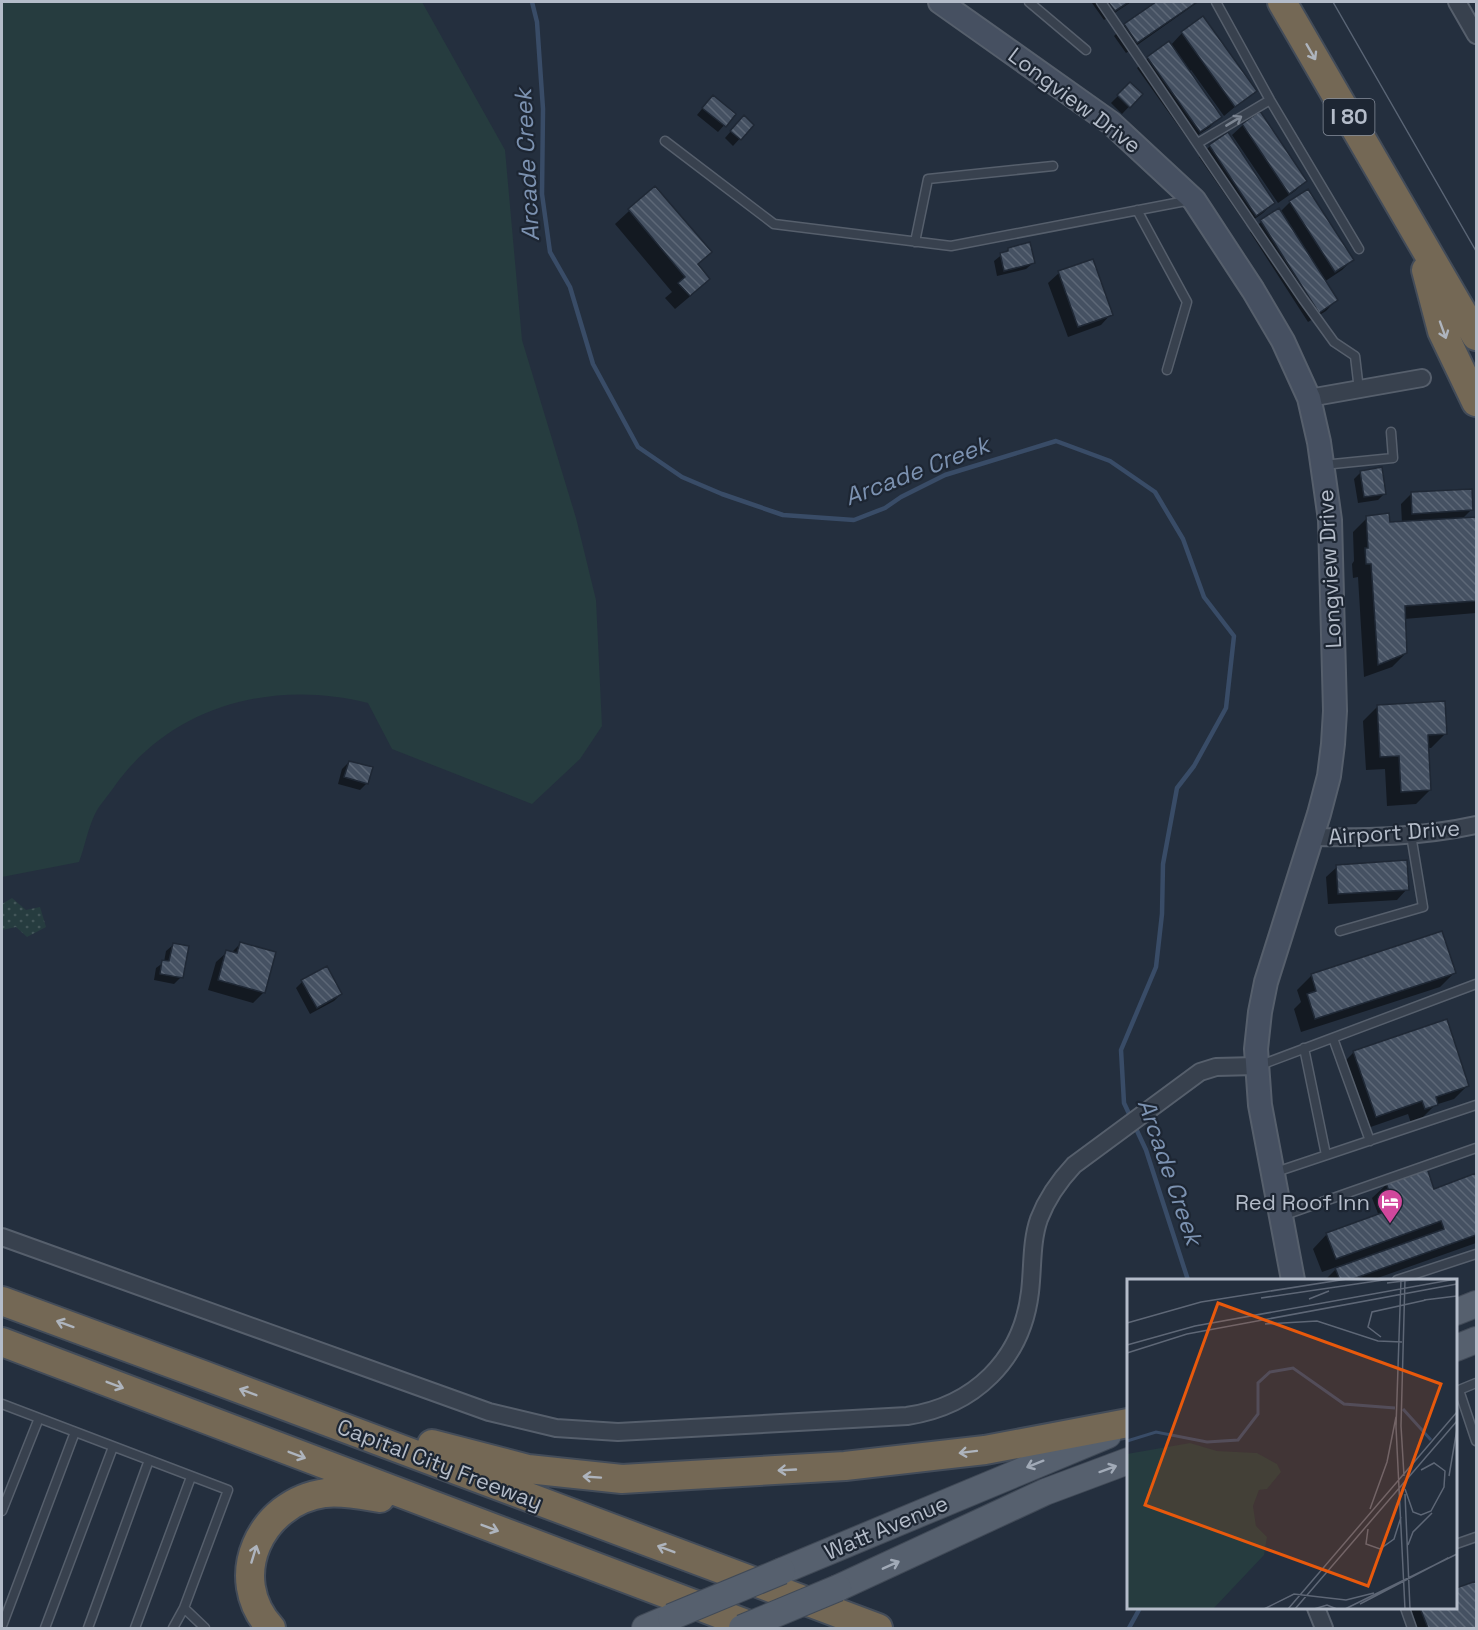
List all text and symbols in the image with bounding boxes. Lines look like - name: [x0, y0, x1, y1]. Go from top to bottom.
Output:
- street label: Longview Drive: [1003, 41, 1147, 159]
- one-way arrow: [1305, 43, 1317, 60]
- water label: Arcade Creek: [507, 85, 546, 242]
- road number: I 80: [1324, 99, 1374, 135]
- one-way arrow: [1225, 115, 1242, 127]
- one-way arrow: [1438, 320, 1449, 338]
- water label: Arcade Creek: [840, 428, 997, 512]
- street label: Longview Drive: [1311, 489, 1347, 649]
- street label: Airport Drive: [1327, 813, 1461, 851]
- water label: Arcade Creek: [1131, 1095, 1211, 1252]
- hotel icon: Red Roof Inn: [1375, 1187, 1405, 1225]
- place label: Red Roof Inn: [1235, 1188, 1370, 1216]
- inset map: [1127, 1279, 1457, 1609]
- one-way arrow: [56, 1318, 75, 1329]
- one-way arrow: [105, 1381, 124, 1392]
- one-way arrow: [239, 1386, 258, 1397]
- street label: Capital City Freeway: [333, 1412, 547, 1516]
- one-way arrow: [958, 1447, 978, 1458]
- one-way arrow: [287, 1450, 306, 1461]
- one-way arrow: [1026, 1459, 1045, 1470]
- one-way arrow: [1098, 1462, 1117, 1473]
- one-way arrow: [777, 1464, 797, 1475]
- one-way arrow: [583, 1471, 603, 1482]
- street label: Watt Avenue: [820, 1488, 952, 1566]
- one-way arrow: [480, 1523, 498, 1534]
- one-way arrow: [657, 1543, 676, 1554]
- one-way arrow: [249, 1545, 260, 1564]
- one-way arrow: [882, 1558, 900, 1570]

